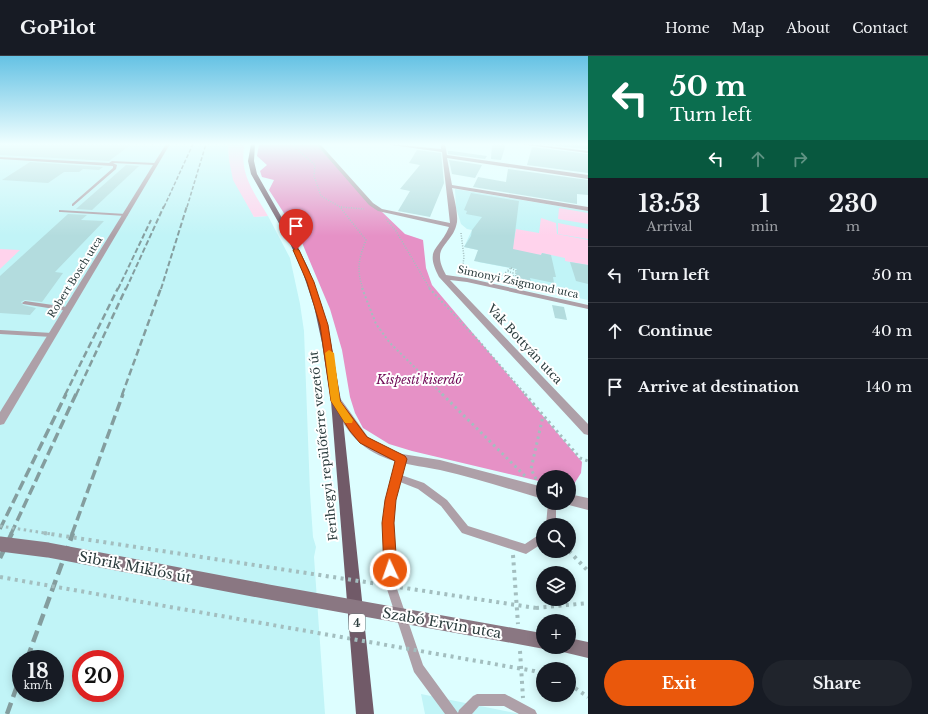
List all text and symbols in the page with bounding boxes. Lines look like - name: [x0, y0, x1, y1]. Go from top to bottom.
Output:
- text: GoPilot: [20, 16, 96, 39]
- text: Home: [665, 19, 710, 37]
- text: Map: [732, 19, 764, 37]
- text: About: [786, 19, 830, 37]
- text: Contact: [852, 19, 908, 37]
- text: 50 m: [670, 69, 746, 104]
- icon: left: [604, 72, 656, 124]
- text: Turn left: [670, 104, 752, 126]
- icon: left: [705, 148, 727, 170]
- icon: ahead: [747, 148, 769, 170]
- icon: right: [789, 148, 811, 170]
- text: 13:53: [638, 189, 701, 218]
- text: 1: [759, 189, 770, 218]
- text: 230: [829, 189, 878, 218]
- pin: [279, 209, 313, 250]
- icon: arrive: [285, 215, 307, 237]
- text: Arrival: [646, 218, 692, 235]
- text: min: [751, 218, 778, 235]
- text: m: [846, 218, 860, 235]
- street label: Robert Bosch utca: [45, 234, 105, 320]
- street label: Simonyi Zsigmond utca: [456, 263, 580, 301]
- icon: left: [604, 264, 626, 286]
- text: Turn left: [638, 265, 709, 284]
- text: 50 m: [872, 265, 912, 284]
- street label: Vak Bottyán utca: [484, 300, 566, 387]
- icon: ahead: [604, 320, 626, 342]
- text: Continue: [638, 321, 713, 340]
- text: 40 m: [872, 321, 912, 340]
- street label: Ferihegyi repülőtérre vezető út: [306, 350, 340, 542]
- park label: Kispesti kiserdő: [375, 372, 463, 387]
- icon: arrive: [604, 376, 626, 398]
- text: Arrive at destination: [638, 377, 799, 396]
- text: 140 m: [865, 377, 912, 396]
- map controls: [536, 470, 576, 702]
- button: sound: [536, 470, 576, 510]
- button: search: [536, 518, 576, 558]
- street label: Sibrik Miklós út: [77, 547, 193, 587]
- position arrow: [369, 549, 411, 591]
- button: layers: [536, 566, 576, 606]
- street label: Szabó Ervin utca: [381, 604, 503, 642]
- road number: 4: [349, 614, 365, 632]
- button: +: [536, 614, 576, 654]
- speed limit sign: 20: [72, 650, 124, 702]
- text: 18: [27, 659, 49, 683]
- button: Exit: [604, 660, 754, 706]
- button: Share: [762, 660, 912, 706]
- button: −: [536, 662, 576, 702]
- text: km/h: [24, 679, 52, 692]

